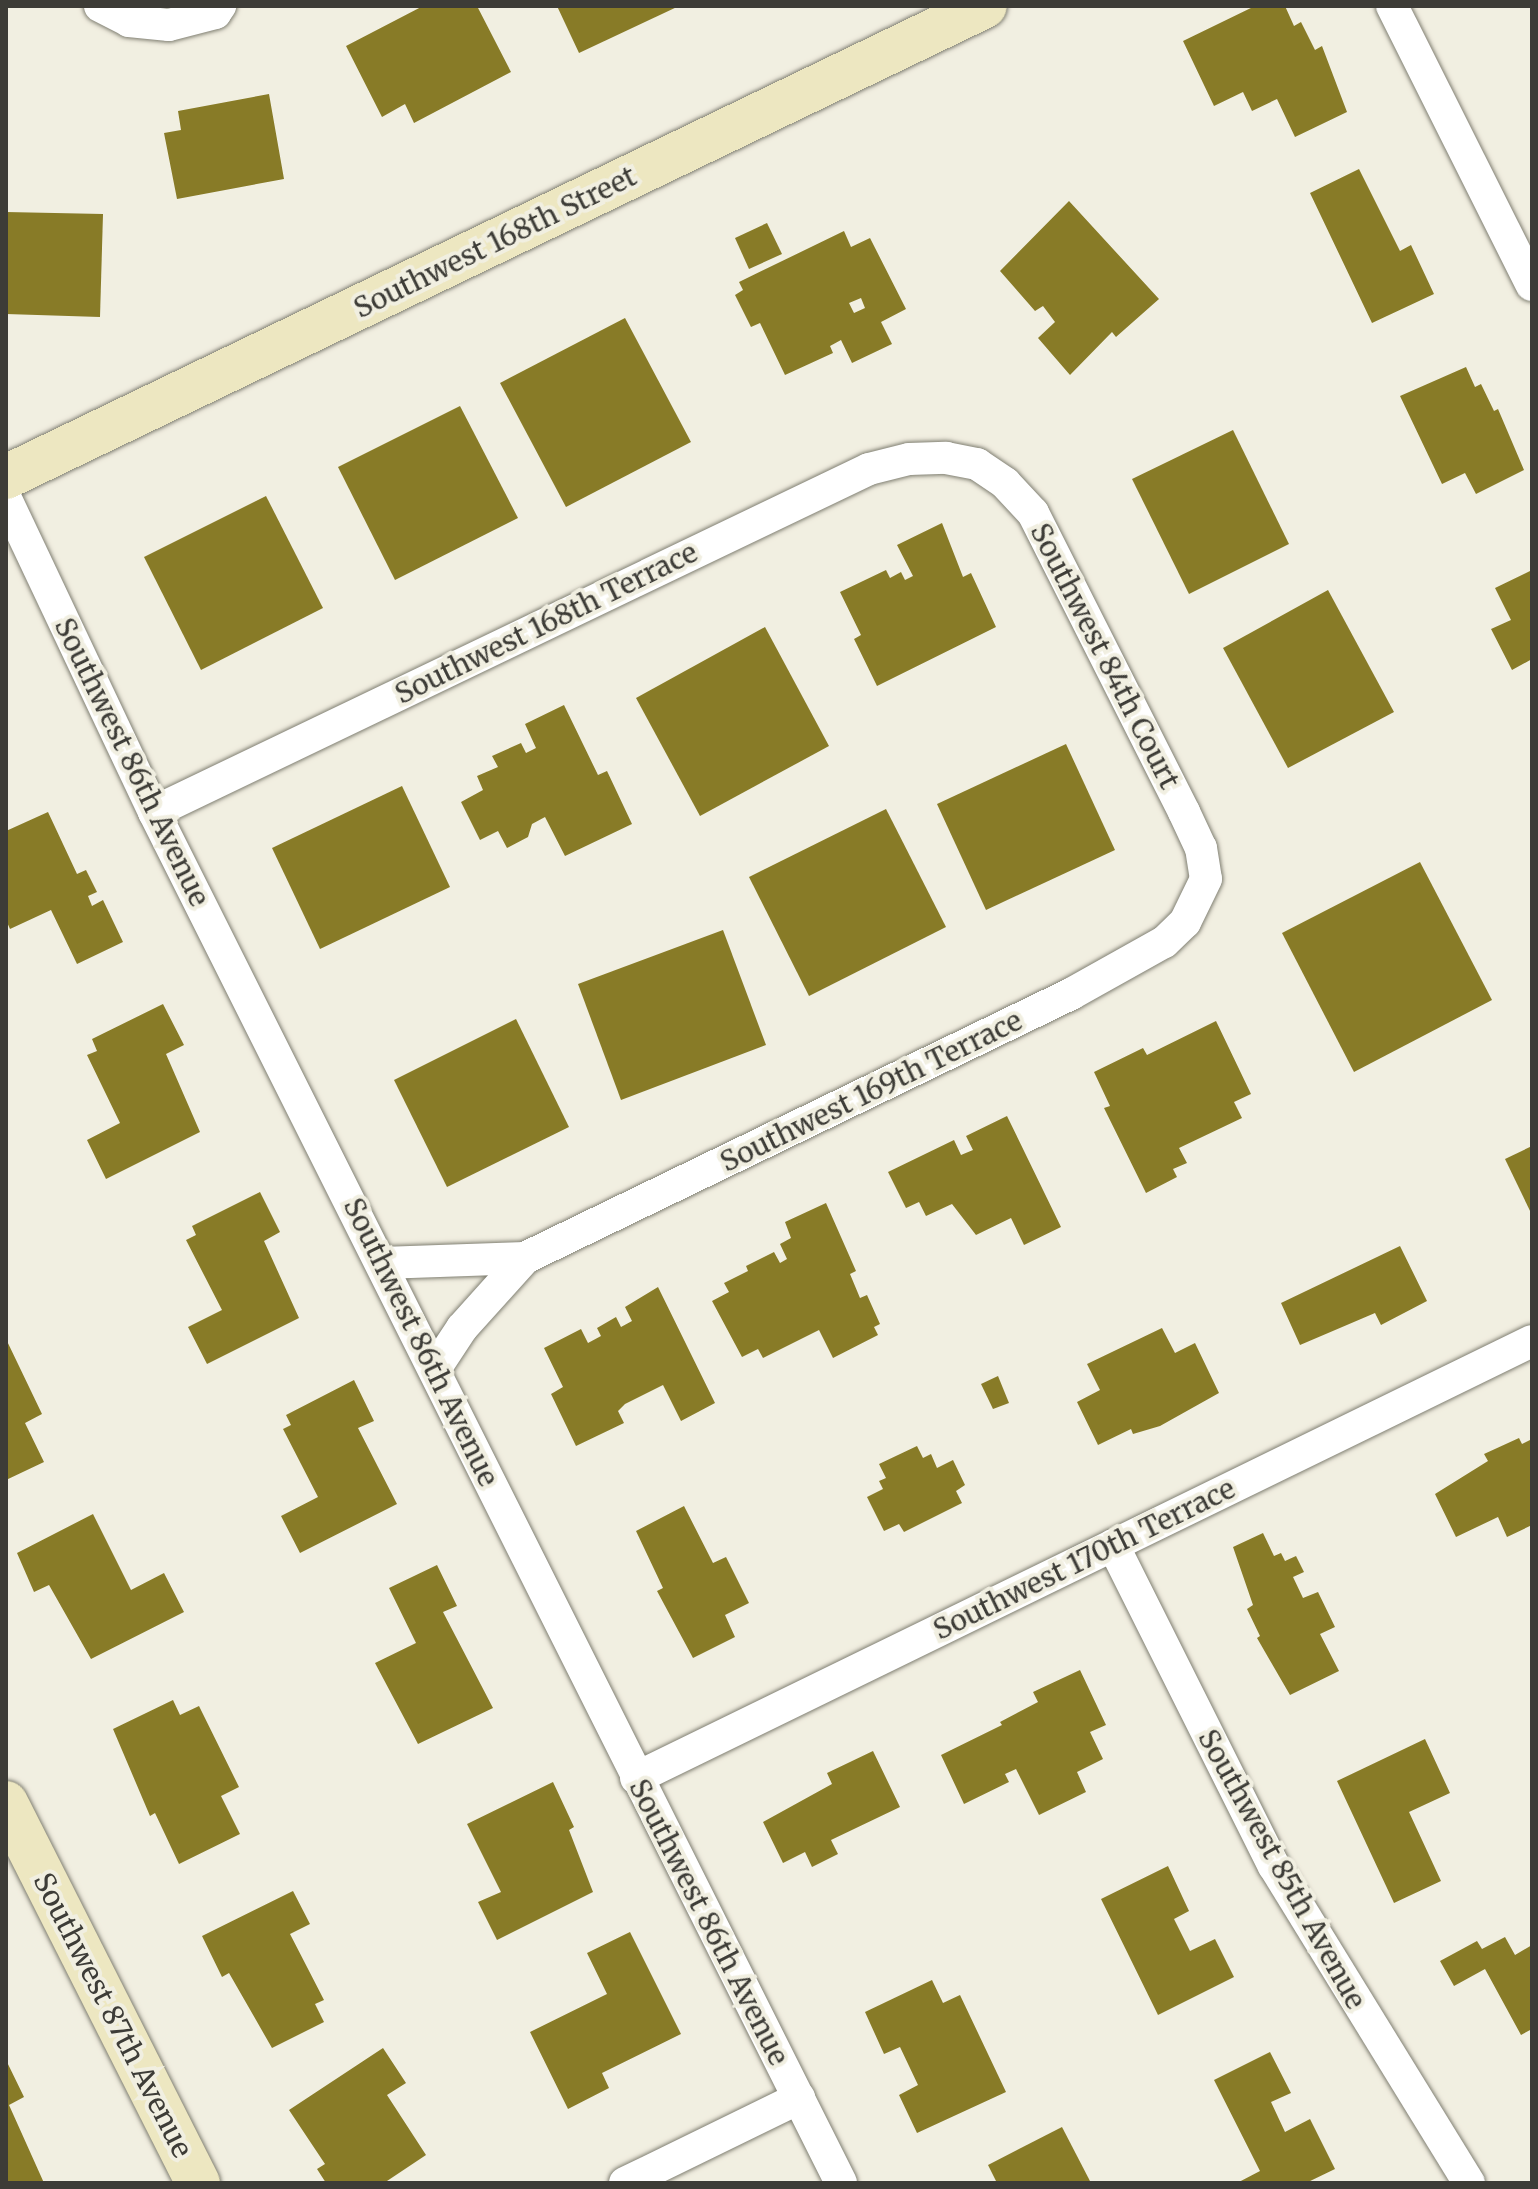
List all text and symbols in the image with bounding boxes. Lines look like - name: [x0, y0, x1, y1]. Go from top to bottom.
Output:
- street label: Southwest 168th Street: [348, 159, 642, 325]
- street label: Southwest 84th Court: [1023, 518, 1187, 794]
- street label: Southwest 168th Terrace: [390, 535, 702, 711]
- street label: Southwest 86th Avenue: [48, 612, 216, 912]
- street label: Southwest 169th Terrace: [715, 1003, 1027, 1179]
- street label: Southwest 86th Avenue: [337, 1192, 505, 1492]
- street label: Southwest 170th Terrace: [928, 1471, 1240, 1647]
- street label: Southwest 85th Avenue: [1191, 1724, 1373, 2014]
- street label: Southwest 86th Avenue: [622, 1773, 796, 2071]
- street label: Southwest 87th Avenue: [27, 1867, 199, 2163]

